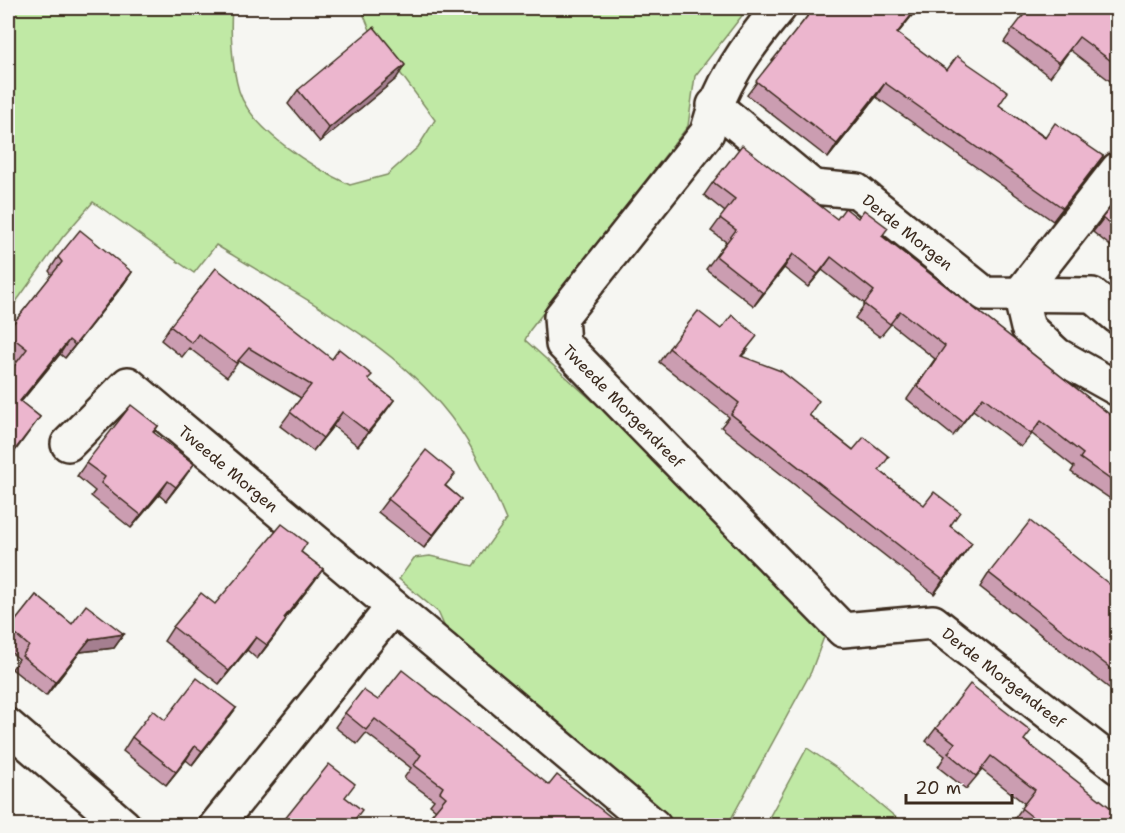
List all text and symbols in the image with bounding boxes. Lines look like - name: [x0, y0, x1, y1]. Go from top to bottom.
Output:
- street label: Derde Morgen: [858, 189, 958, 275]
- street label: Tweede Morgendreef: [558, 340, 690, 473]
- street label: Tweede Morgen: [174, 420, 283, 517]
- street label: Derde Morgendreef: [938, 623, 1071, 733]
- scale bar: [906, 767, 1012, 805]
- text: 20 m: [915, 776, 961, 800]

